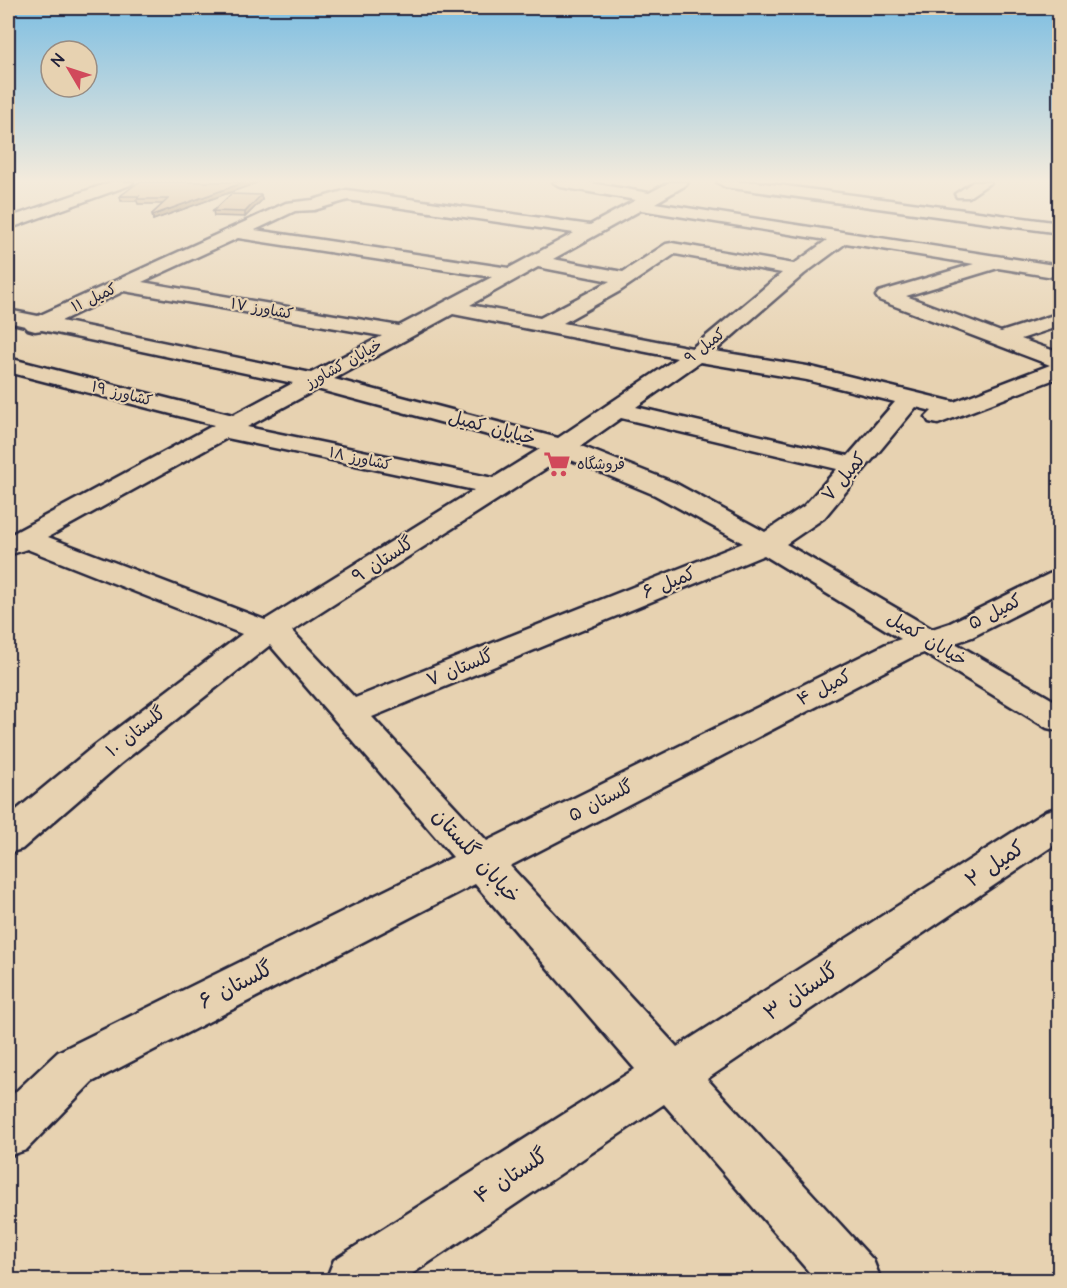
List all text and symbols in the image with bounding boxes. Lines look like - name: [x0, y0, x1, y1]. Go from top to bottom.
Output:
- north arrow: [39, 39, 99, 99]
- text: N: [46, 49, 70, 71]
- street label: کمیل ۱۱: [68, 278, 120, 318]
- street label: کشاورز ۱۷: [229, 293, 295, 325]
- street label: کمیل ۹: [680, 323, 730, 369]
- street label: خیابان کشاورز: [301, 334, 386, 394]
- street label: کشاورز ۱۹: [89, 376, 155, 412]
- street label: خیابان کمیل: [446, 404, 538, 452]
- street label: کشاورز ۱۸: [327, 442, 393, 476]
- street label: کمیل ۷: [816, 447, 872, 507]
- supermarket icon: فروشگاه: [542, 449, 572, 479]
- place label: فروشگاه: [577, 454, 625, 475]
- street label: گلستان ۹: [347, 531, 419, 589]
- street label: کمیل ۶: [639, 561, 700, 605]
- street label: کمیل ۵: [964, 588, 1026, 636]
- street label: خیابان کمیل: [882, 605, 972, 673]
- street label: گلستان ۷: [423, 643, 498, 693]
- street label: کمیل ۴: [792, 664, 856, 712]
- street label: گلستان ۱۰: [101, 700, 171, 763]
- street label: گلستان ۵: [564, 774, 638, 828]
- street label: خیابان گلستان: [425, 802, 527, 910]
- street label: کمیل ۲: [959, 833, 1031, 895]
- street label: گلستان ۶: [194, 954, 278, 1016]
- street label: گلستان ۳: [758, 956, 844, 1028]
- street label: گلستان ۴: [468, 1141, 554, 1211]

